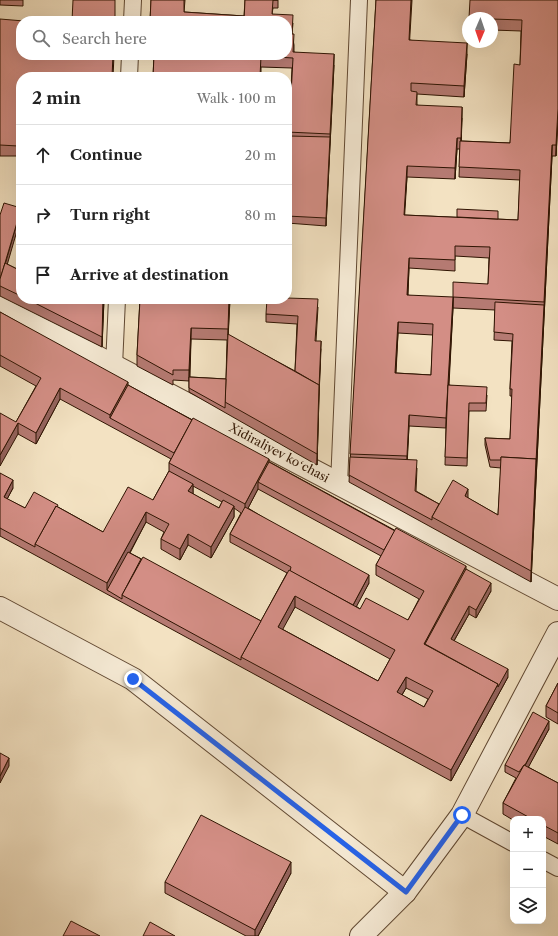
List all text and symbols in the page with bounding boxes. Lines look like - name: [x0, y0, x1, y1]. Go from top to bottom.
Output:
- north arrow: [462, 12, 498, 48]
- search box: [16, 16, 292, 60]
- icon: search: [30, 27, 52, 49]
- text: Search here: [62, 29, 147, 48]
- text: 2 min: [32, 88, 81, 108]
- text: Walk · 100 m: [197, 90, 276, 106]
- icon: ahead: [32, 144, 54, 166]
- text: Continue: [70, 145, 142, 164]
- text: 20 m: [245, 147, 276, 163]
- icon: right: [32, 204, 54, 226]
- text: Turn right: [70, 205, 150, 224]
- text: 80 m: [244, 207, 276, 223]
- icon: arrive: [32, 264, 54, 286]
- text: Arrive at destination: [70, 265, 229, 284]
- street label: Xidiraliyev koʻchasi: [226, 419, 332, 486]
- route end: [124, 670, 142, 688]
- route start: [453, 806, 471, 824]
- map controls: [510, 816, 546, 924]
- button: +: [510, 816, 546, 852]
- button: −: [510, 852, 546, 888]
- button: layers: [510, 888, 546, 924]

